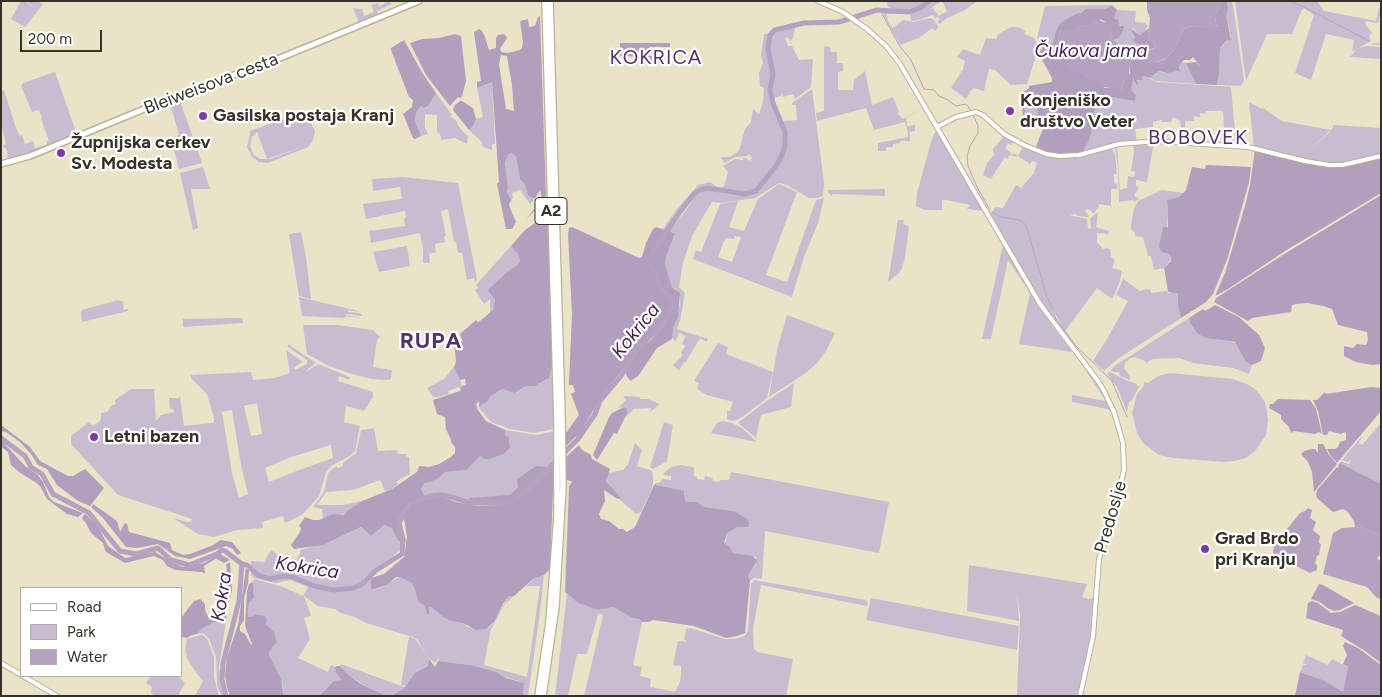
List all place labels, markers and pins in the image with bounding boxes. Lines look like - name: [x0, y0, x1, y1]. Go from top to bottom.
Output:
- place label: Konjeniško društvo Veter: [1020, 90, 1134, 132]
- place label: Gasilska postaja Kranj: [213, 105, 394, 127]
- marker: Konjeniško društvo Veter: [1004, 105, 1016, 117]
- marker: Gasilska postaja Kranj: [197, 110, 209, 122]
- place label: Župnijska cerkev Sv. Modesta: [71, 132, 210, 174]
- marker: Župnijska cerkev Sv. Modesta: [55, 147, 67, 159]
- place label: Letni bazen: [104, 426, 199, 448]
- marker: Letni bazen: [88, 431, 100, 443]
- place label: Grad Brdo pri Kranju: [1215, 528, 1299, 570]
- marker: Grad Brdo pri Kranju: [1199, 543, 1211, 555]

